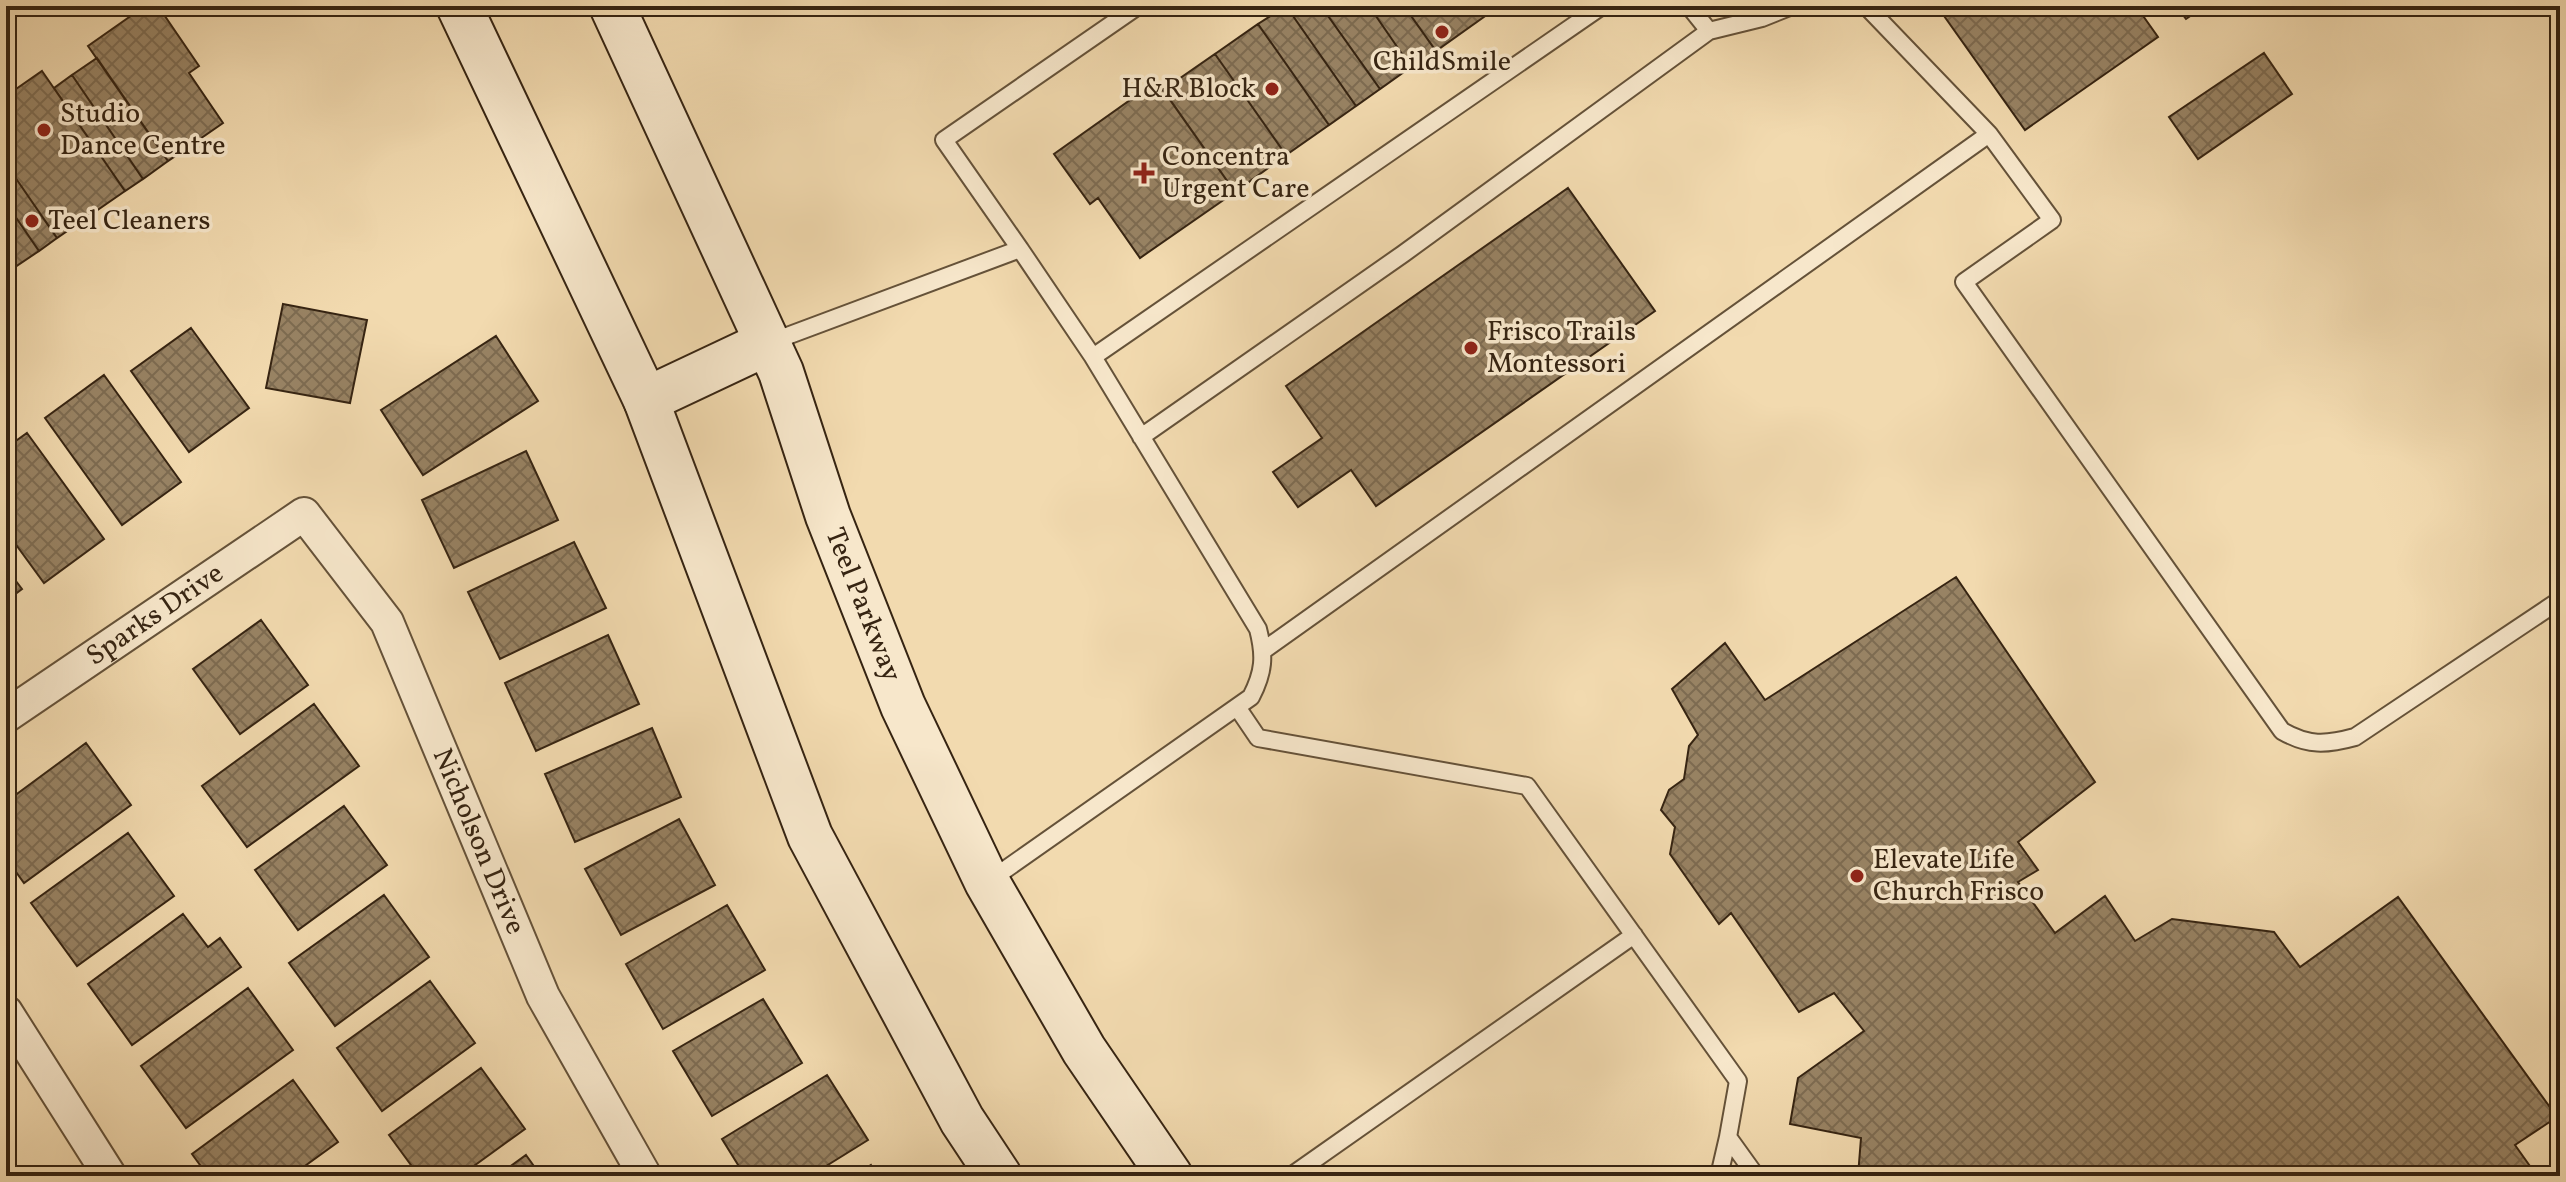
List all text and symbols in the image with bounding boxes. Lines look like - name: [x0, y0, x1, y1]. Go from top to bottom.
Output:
- marker: ChildSmile: [1433, 23, 1451, 41]
- place label: ChildSmile: [1373, 43, 1511, 82]
- place label: H&R Block: [1122, 70, 1256, 109]
- marker: H&R Block: [1263, 80, 1281, 98]
- place label: Studio Dance Centre: [60, 95, 226, 166]
- marker: Studio Dance Centre: [35, 121, 53, 139]
- place label: Concentra Urgent Care: [1162, 138, 1310, 209]
- marker: Concentra Urgent Care: [1133, 162, 1155, 184]
- place label: Teel Cleaners: [48, 202, 211, 241]
- marker: Teel Cleaners: [23, 212, 41, 230]
- place label: Frisco Trails Montessori: [1487, 313, 1636, 384]
- marker: Frisco Trails Montessori: [1462, 339, 1480, 357]
- street label: Teel Parkway: [815, 522, 911, 687]
- street label: Sparks Drive: [78, 554, 232, 676]
- street label: Nicholson Drive: [422, 742, 535, 941]
- place label: Elevate Life Church Frisco: [1873, 841, 2044, 912]
- marker: Elevate Life Church Frisco: [1848, 867, 1866, 885]

